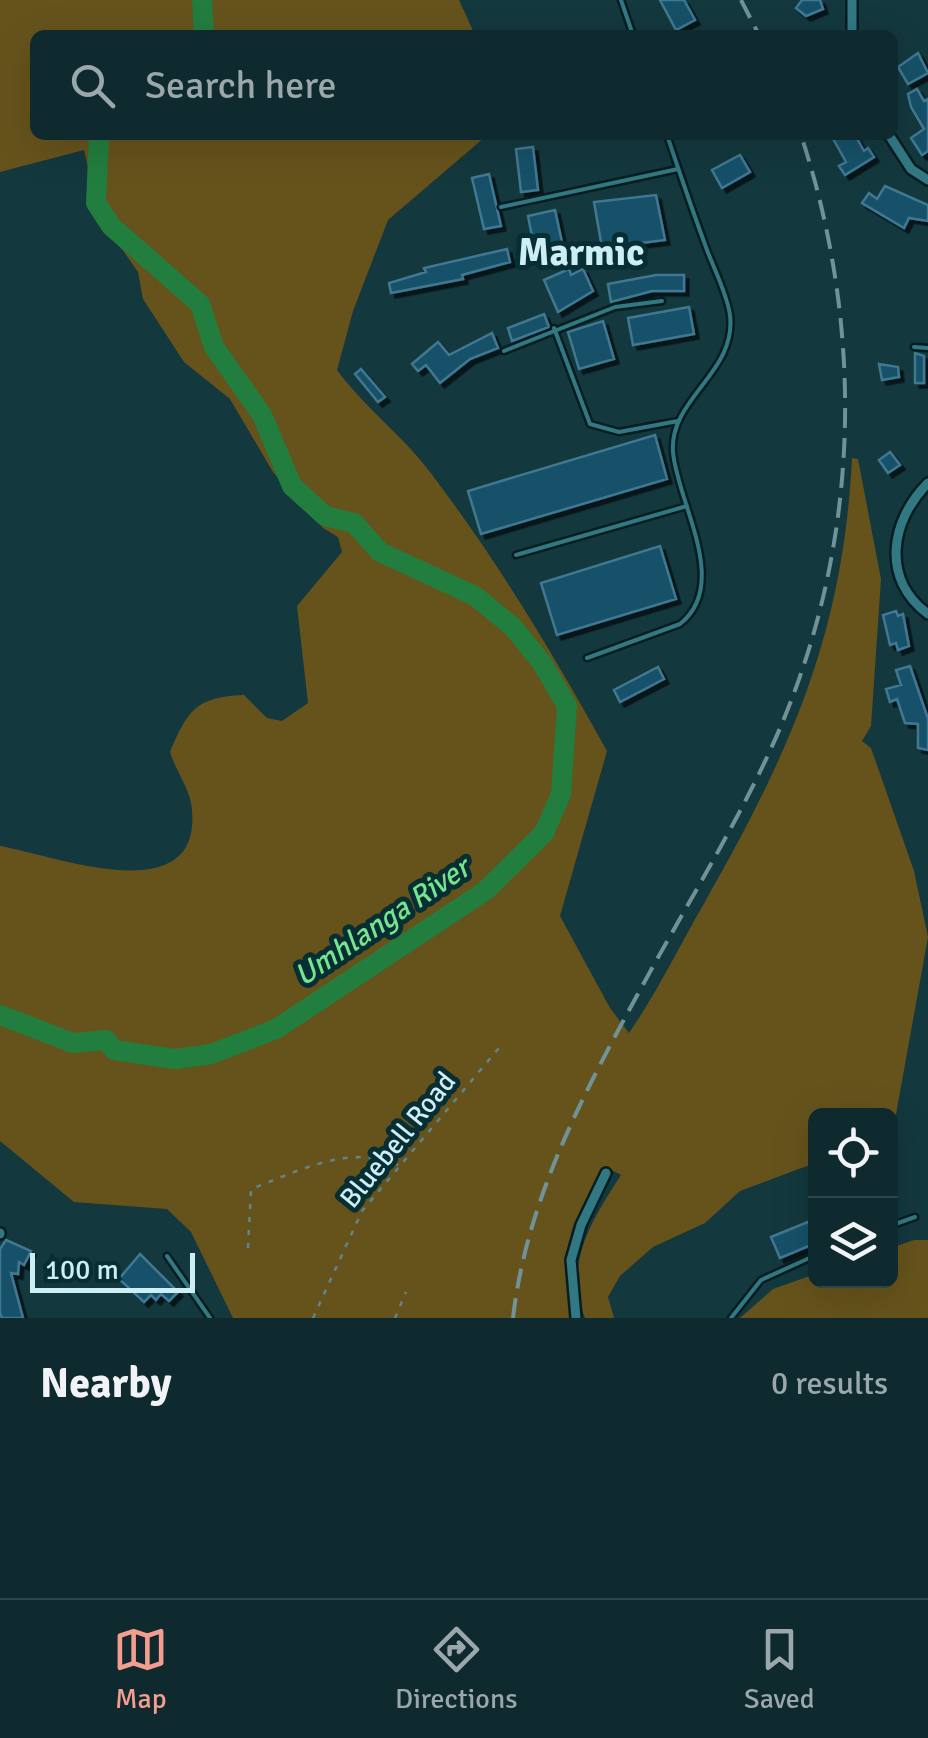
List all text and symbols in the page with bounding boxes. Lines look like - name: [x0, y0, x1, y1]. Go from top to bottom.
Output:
- search box: [30, 30, 898, 140]
- icon: search: [65, 58, 120, 113]
- text: Search here: [145, 62, 337, 109]
- district label: Marmic: [518, 229, 644, 276]
- water label: Umhlanga River: [287, 848, 480, 994]
- street label: Bluebell Road: [333, 1065, 463, 1215]
- map controls: [808, 1108, 898, 1288]
- button: locate: [808, 1108, 898, 1198]
- button: layers: [808, 1198, 898, 1288]
- scale bar: [30, 1248, 195, 1292]
- text: 100 m: [45, 1253, 119, 1287]
- text: Nearby: [40, 1358, 172, 1409]
- text: 0 results: [771, 1364, 888, 1403]
- tab: Map: [113, 1622, 168, 1716]
- tab: Directions: [395, 1622, 517, 1716]
- tab: Saved: [744, 1622, 815, 1716]

